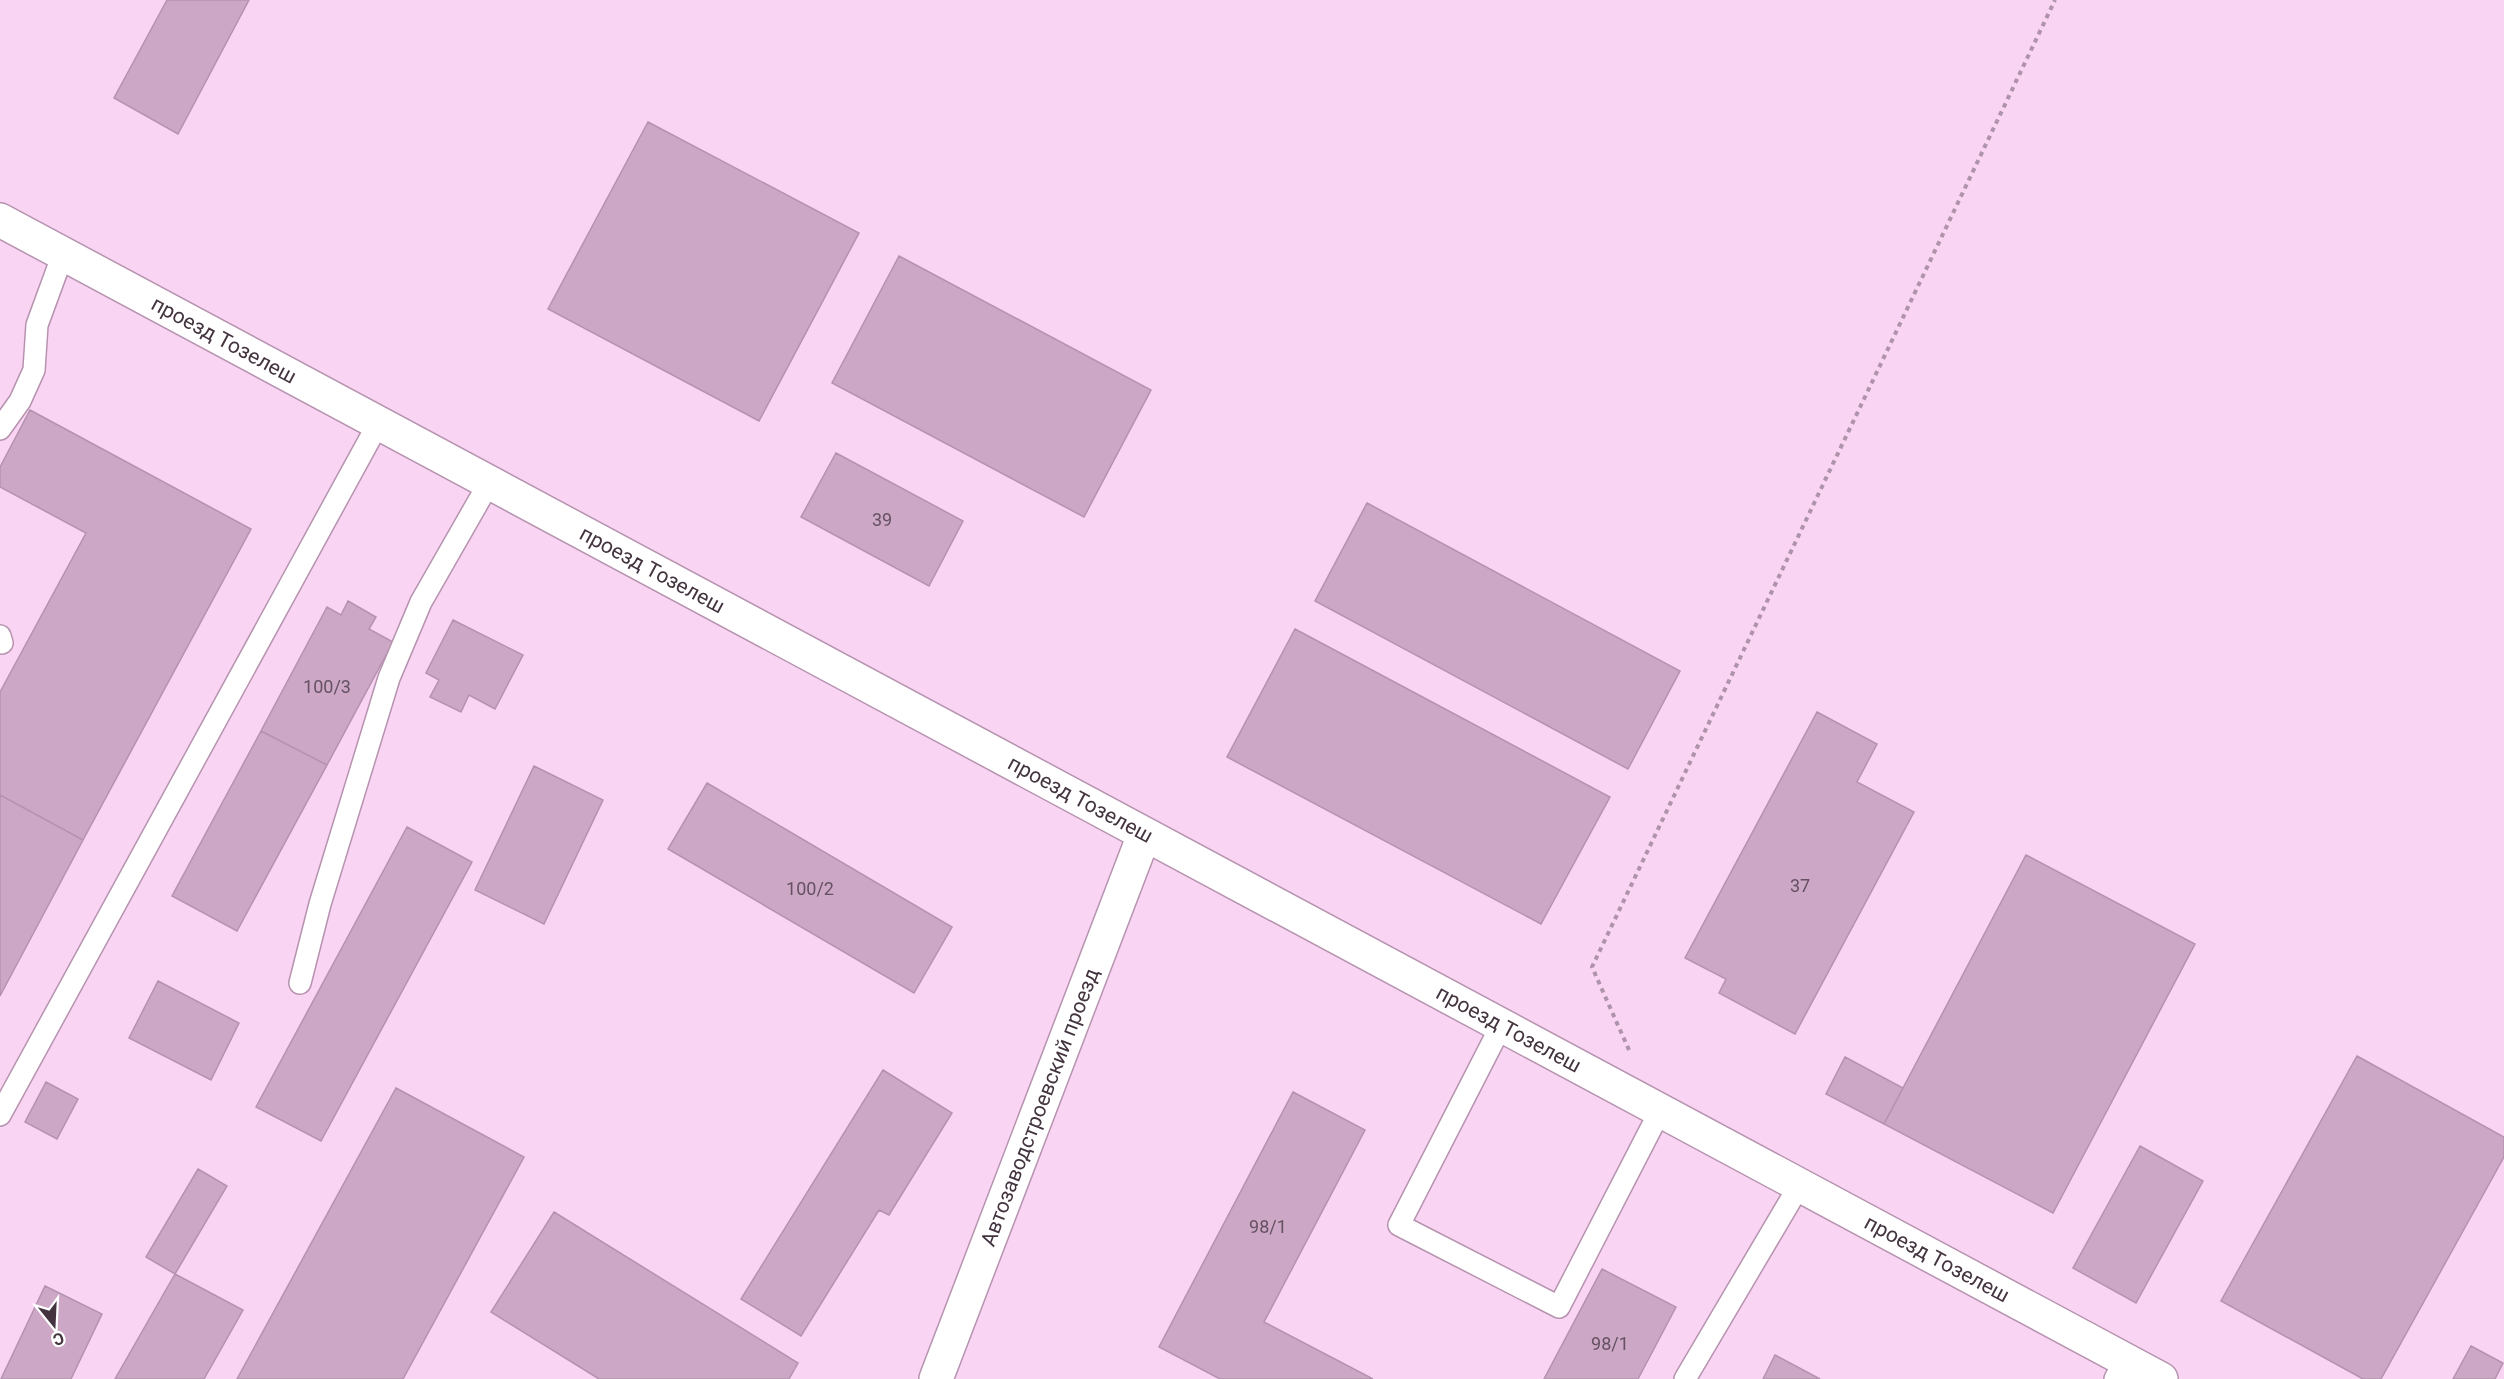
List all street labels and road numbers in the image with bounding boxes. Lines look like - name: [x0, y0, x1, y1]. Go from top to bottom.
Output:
- street label: проезд Тозелеш: [147, 291, 300, 389]
- street label: проезд Тозелеш: [576, 521, 729, 618]
- street label: проезд Тозелеш: [1004, 751, 1157, 848]
- street label: Автозаводстроевский проезд: [976, 965, 1104, 1250]
- street label: проезд Тозелеш: [1432, 981, 1585, 1078]
- street label: проезд Тозелеш: [1860, 1210, 2014, 1307]

